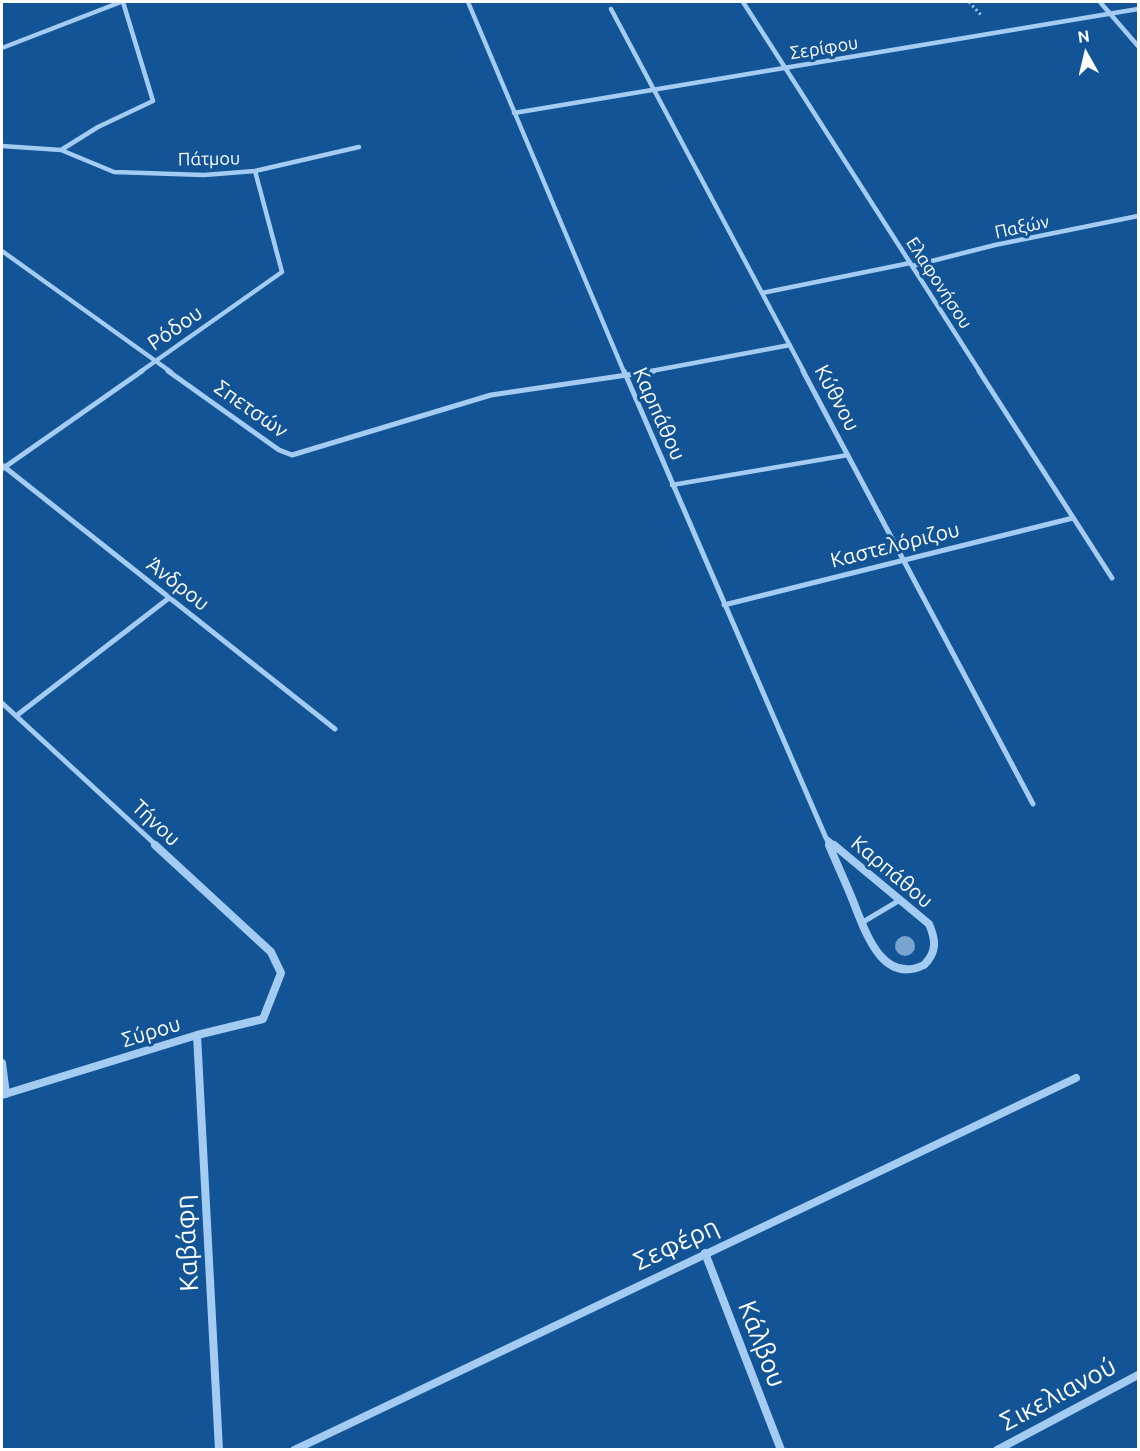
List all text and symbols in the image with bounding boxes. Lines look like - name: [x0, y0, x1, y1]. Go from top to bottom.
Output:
- north arrow: [1056, 24, 1116, 84]
- text: N: [1076, 26, 1091, 46]
- street label: Σερίφου: [788, 32, 860, 64]
- street label: Πάτμου: [178, 148, 240, 170]
- street label: Παξών: [993, 211, 1051, 243]
- street label: Ελαφονήσου: [901, 233, 977, 333]
- street label: Ρόδου: [143, 300, 207, 356]
- street label: Κύθνου: [809, 360, 865, 436]
- street label: Καρπάθου: [627, 364, 691, 464]
- street label: Σπετσών: [209, 375, 293, 443]
- street label: Καστελόριζου: [828, 517, 962, 573]
- street label: Άνδρου: [142, 552, 214, 616]
- street label: Τήνου: [127, 795, 185, 851]
- street label: Καρπάθου: [846, 831, 938, 913]
- street label: Σύρου: [118, 1011, 184, 1053]
- street label: Καβάφη: [169, 1194, 205, 1292]
- street label: Σεφέρη: [628, 1211, 724, 1277]
- street label: Κάλβου: [731, 1296, 793, 1392]
- street label: Σικελιανού: [995, 1350, 1121, 1438]

